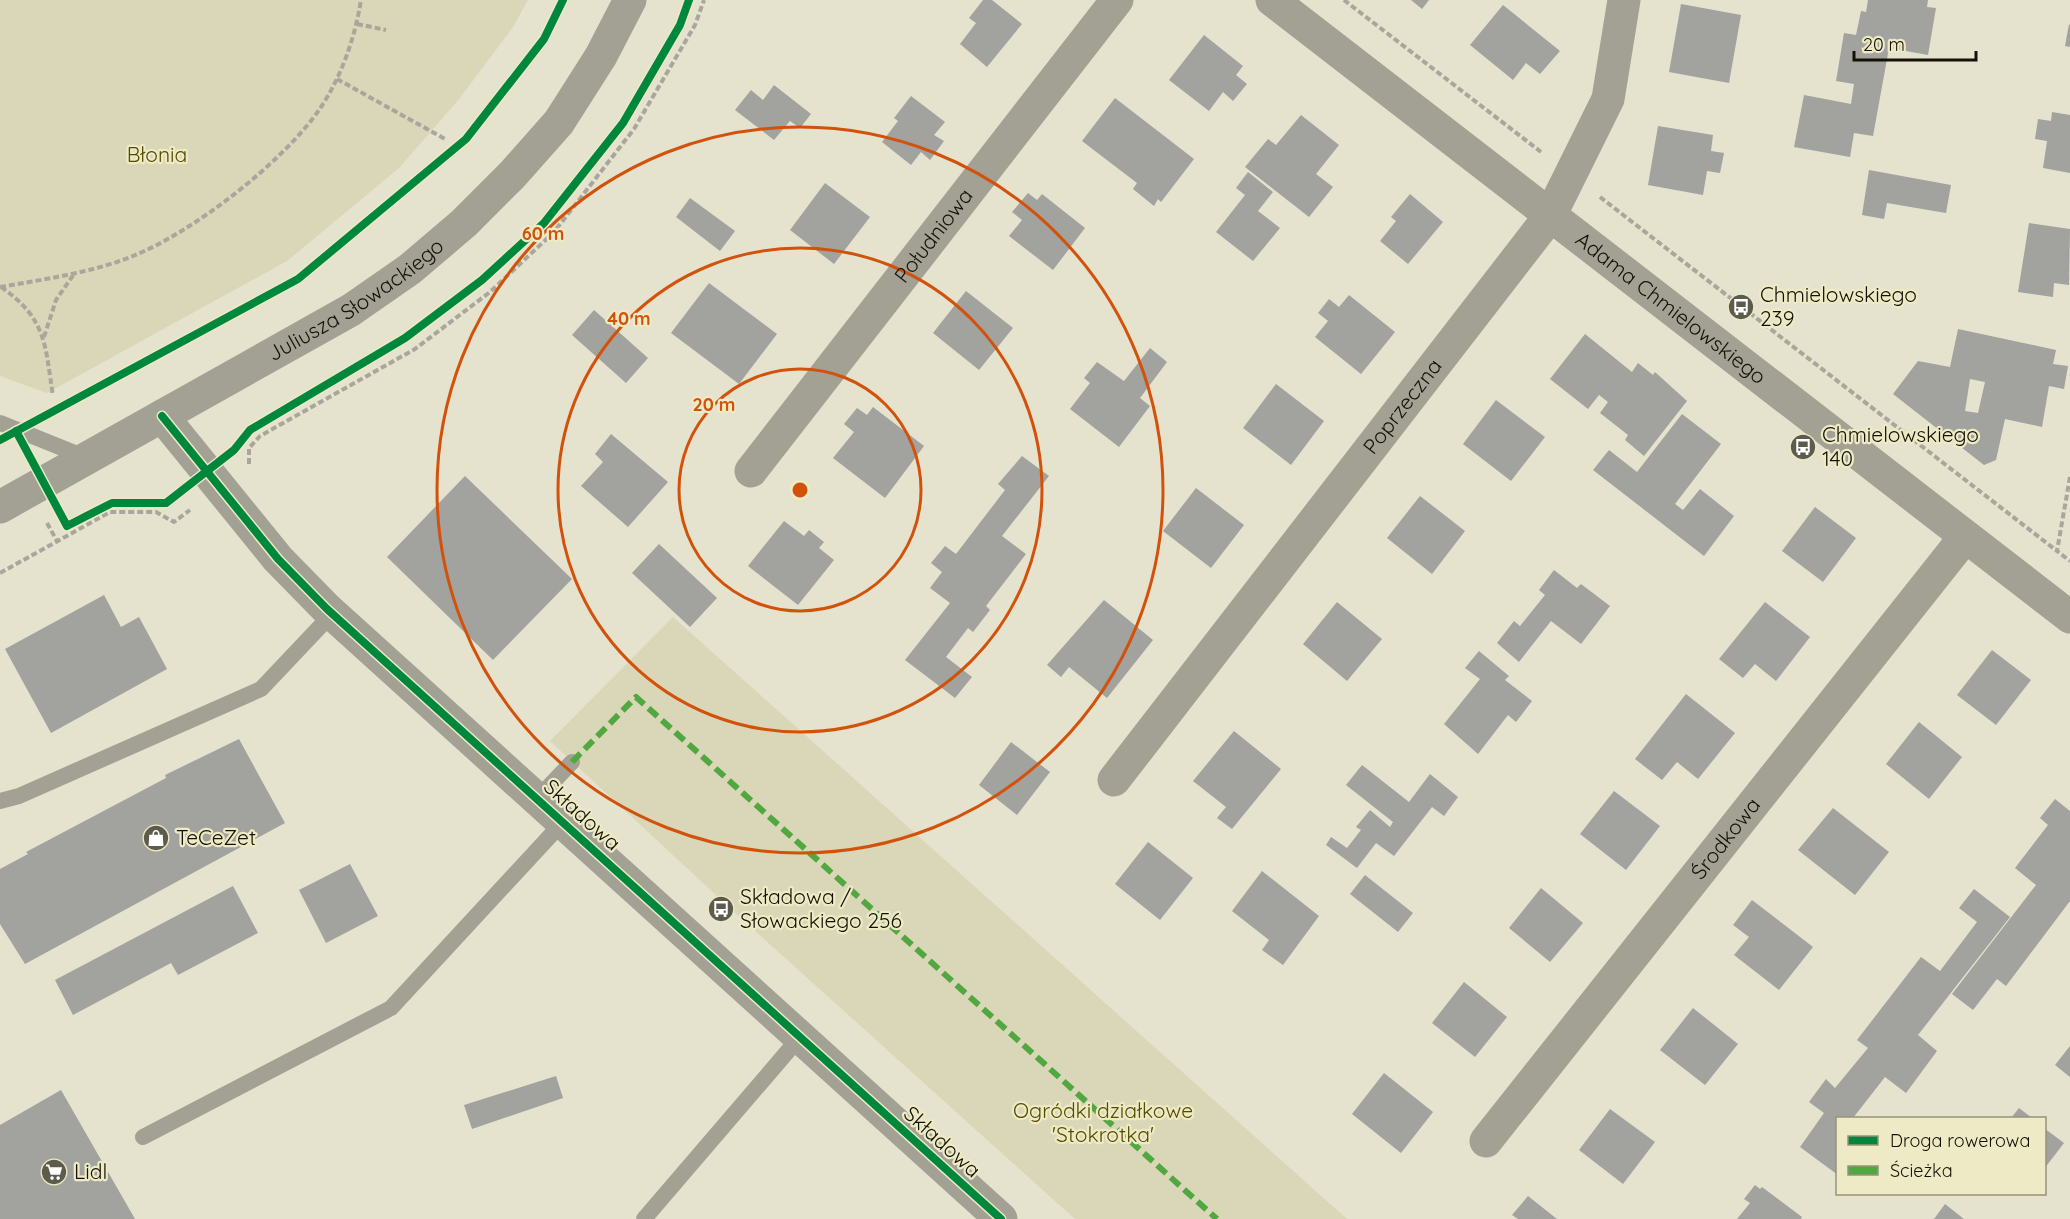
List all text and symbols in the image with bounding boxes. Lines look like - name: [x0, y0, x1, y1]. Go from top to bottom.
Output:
- scale bar: [1854, 24, 1976, 62]
- text: 20 m: [1863, 33, 1905, 56]
- park label: Błonia: [127, 141, 187, 167]
- street label: Południowa: [888, 183, 978, 287]
- text: 60 m: [522, 222, 564, 245]
- street label: Adama Chmielowskiego: [1571, 226, 1772, 389]
- street label: Juliusza Słowackiego: [263, 232, 449, 366]
- place label: Chmielowskiego 239: [1760, 281, 1917, 331]
- bus stop icon: Chmielowskiego 239: [1726, 292, 1756, 322]
- text: 40 m: [607, 307, 651, 330]
- street label: Poprzeczna: [1357, 353, 1447, 459]
- text: 20 m: [693, 393, 735, 416]
- place label: Chmielowskiego 140: [1822, 421, 1979, 471]
- bus stop icon: Chmielowskiego 140: [1788, 432, 1818, 462]
- centre of rings: [790, 480, 810, 500]
- street label: Składowa: [539, 773, 627, 856]
- street label: Środkowa: [1685, 792, 1765, 884]
- shop icon: TeCeZet: [141, 823, 171, 853]
- place label: TeCeZet: [176, 824, 256, 850]
- place label: Składowa / Słowackiego 256: [740, 883, 902, 933]
- bus stop icon: Składowa / Słowackiego 256: [706, 894, 736, 924]
- park label: Ogródki działkowe 'Stokrotka': [1013, 1097, 1193, 1147]
- street label: Składowa: [899, 1100, 987, 1183]
- legend: [1836, 1117, 2046, 1195]
- text: Droga rowerowa: [1890, 1129, 2030, 1152]
- supermarket icon: Lidl: [39, 1157, 69, 1187]
- place label: Lidl: [74, 1158, 107, 1184]
- text: Ścieżka: [1890, 1159, 1953, 1182]

